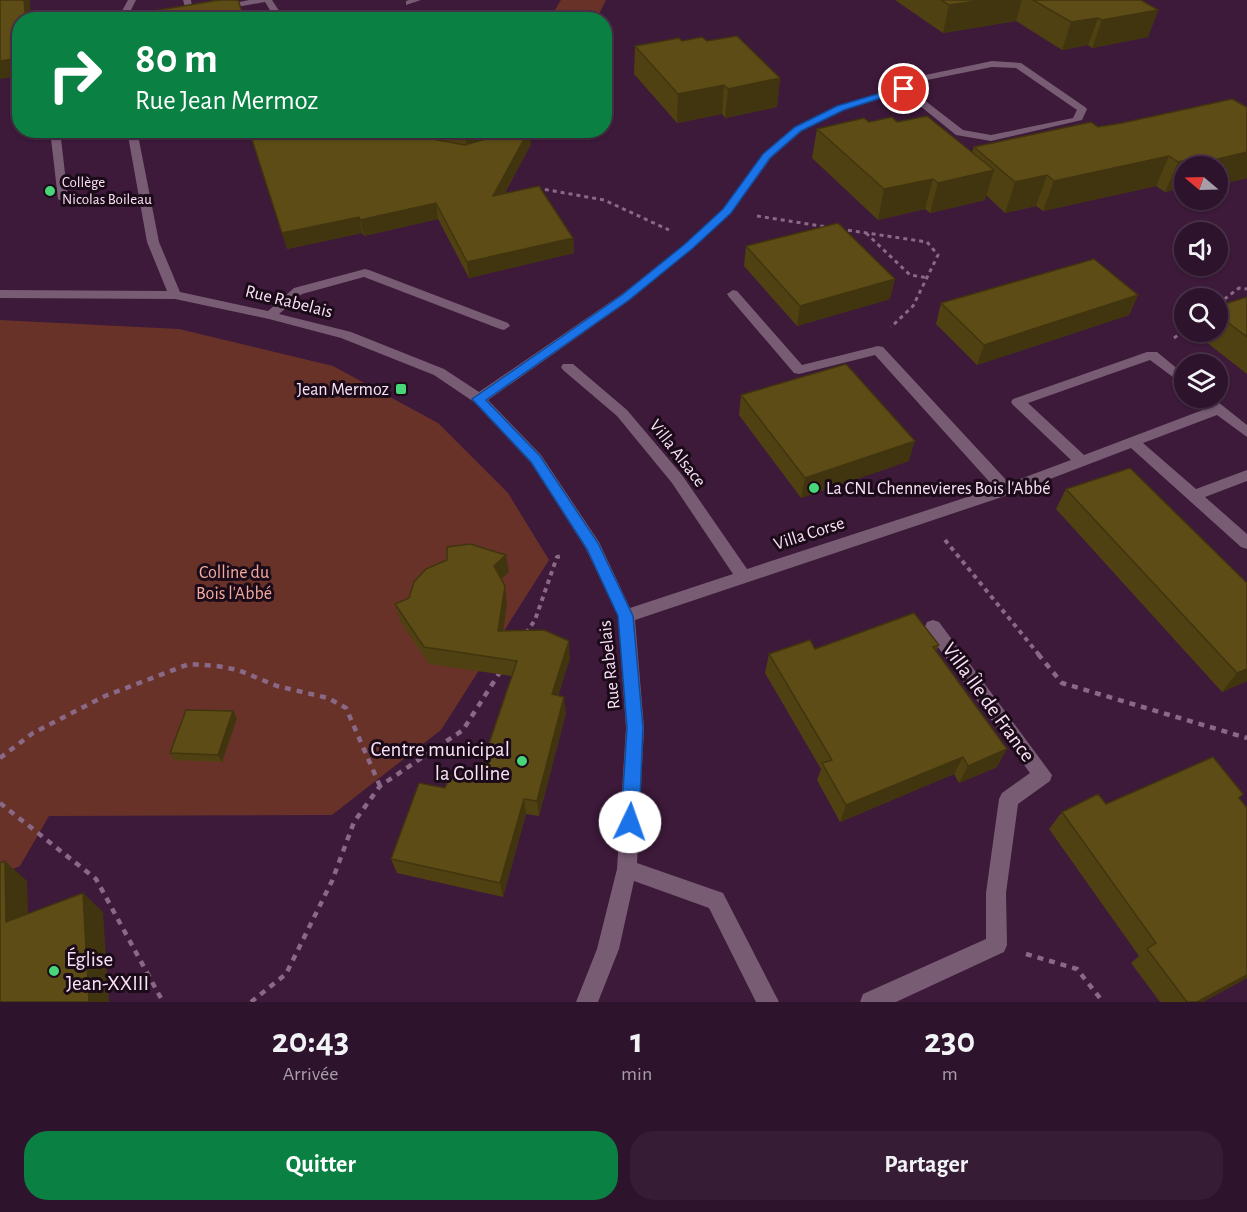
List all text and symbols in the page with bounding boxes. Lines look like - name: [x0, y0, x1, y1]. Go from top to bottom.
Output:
- icon: right: [36, 36, 114, 114]
- text: 80 m: [135, 38, 218, 80]
- pin: [878, 63, 929, 114]
- icon: arrive: [887, 72, 920, 105]
- text: Rue Jean Mermoz: [135, 87, 319, 114]
- north arrow: [1174, 156, 1228, 210]
- map controls: [1174, 156, 1228, 408]
- place label: Collège Nicolas Boileau: [62, 175, 152, 207]
- marker: Collège Nicolas Boileau: [43, 184, 57, 198]
- button: sound: [1174, 222, 1228, 276]
- street label: Rue Rabelais: [243, 282, 334, 322]
- button: search: [1174, 288, 1228, 342]
- button: layers: [1174, 354, 1228, 408]
- place label: Jean Mermoz: [297, 381, 389, 399]
- marker: Jean Mermoz: [394, 382, 408, 396]
- street label: Villa Alsace: [646, 417, 709, 491]
- place label: La CNL Chennevieres Bois l'Abbé: [826, 480, 1050, 498]
- marker: La CNL Chennevieres Bois l'Abbé: [807, 481, 821, 495]
- street label: Villa Corse: [772, 514, 847, 554]
- park label: Colline du Bois l'Abbé: [196, 564, 272, 603]
- street label: Rue Rabelais: [596, 620, 624, 710]
- street label: Villa Île de France: [939, 638, 1040, 766]
- place label: Centre municipal la Colline: [370, 739, 510, 784]
- marker: Centre municipal la Colline: [515, 754, 529, 768]
- position arrow: [598, 790, 662, 854]
- place label: Église Jean-XXIII: [66, 947, 149, 994]
- marker: Église Jean-XXIII: [47, 964, 61, 978]
- text: 20:43: [272, 1023, 349, 1059]
- text: 1: [630, 1023, 643, 1059]
- text: 230: [924, 1023, 975, 1059]
- text: Arrivée: [283, 1064, 338, 1084]
- text: min: [621, 1064, 652, 1084]
- text: m: [942, 1064, 958, 1084]
- button: Quitter: [24, 1131, 618, 1200]
- button: Partager: [630, 1131, 1223, 1200]

